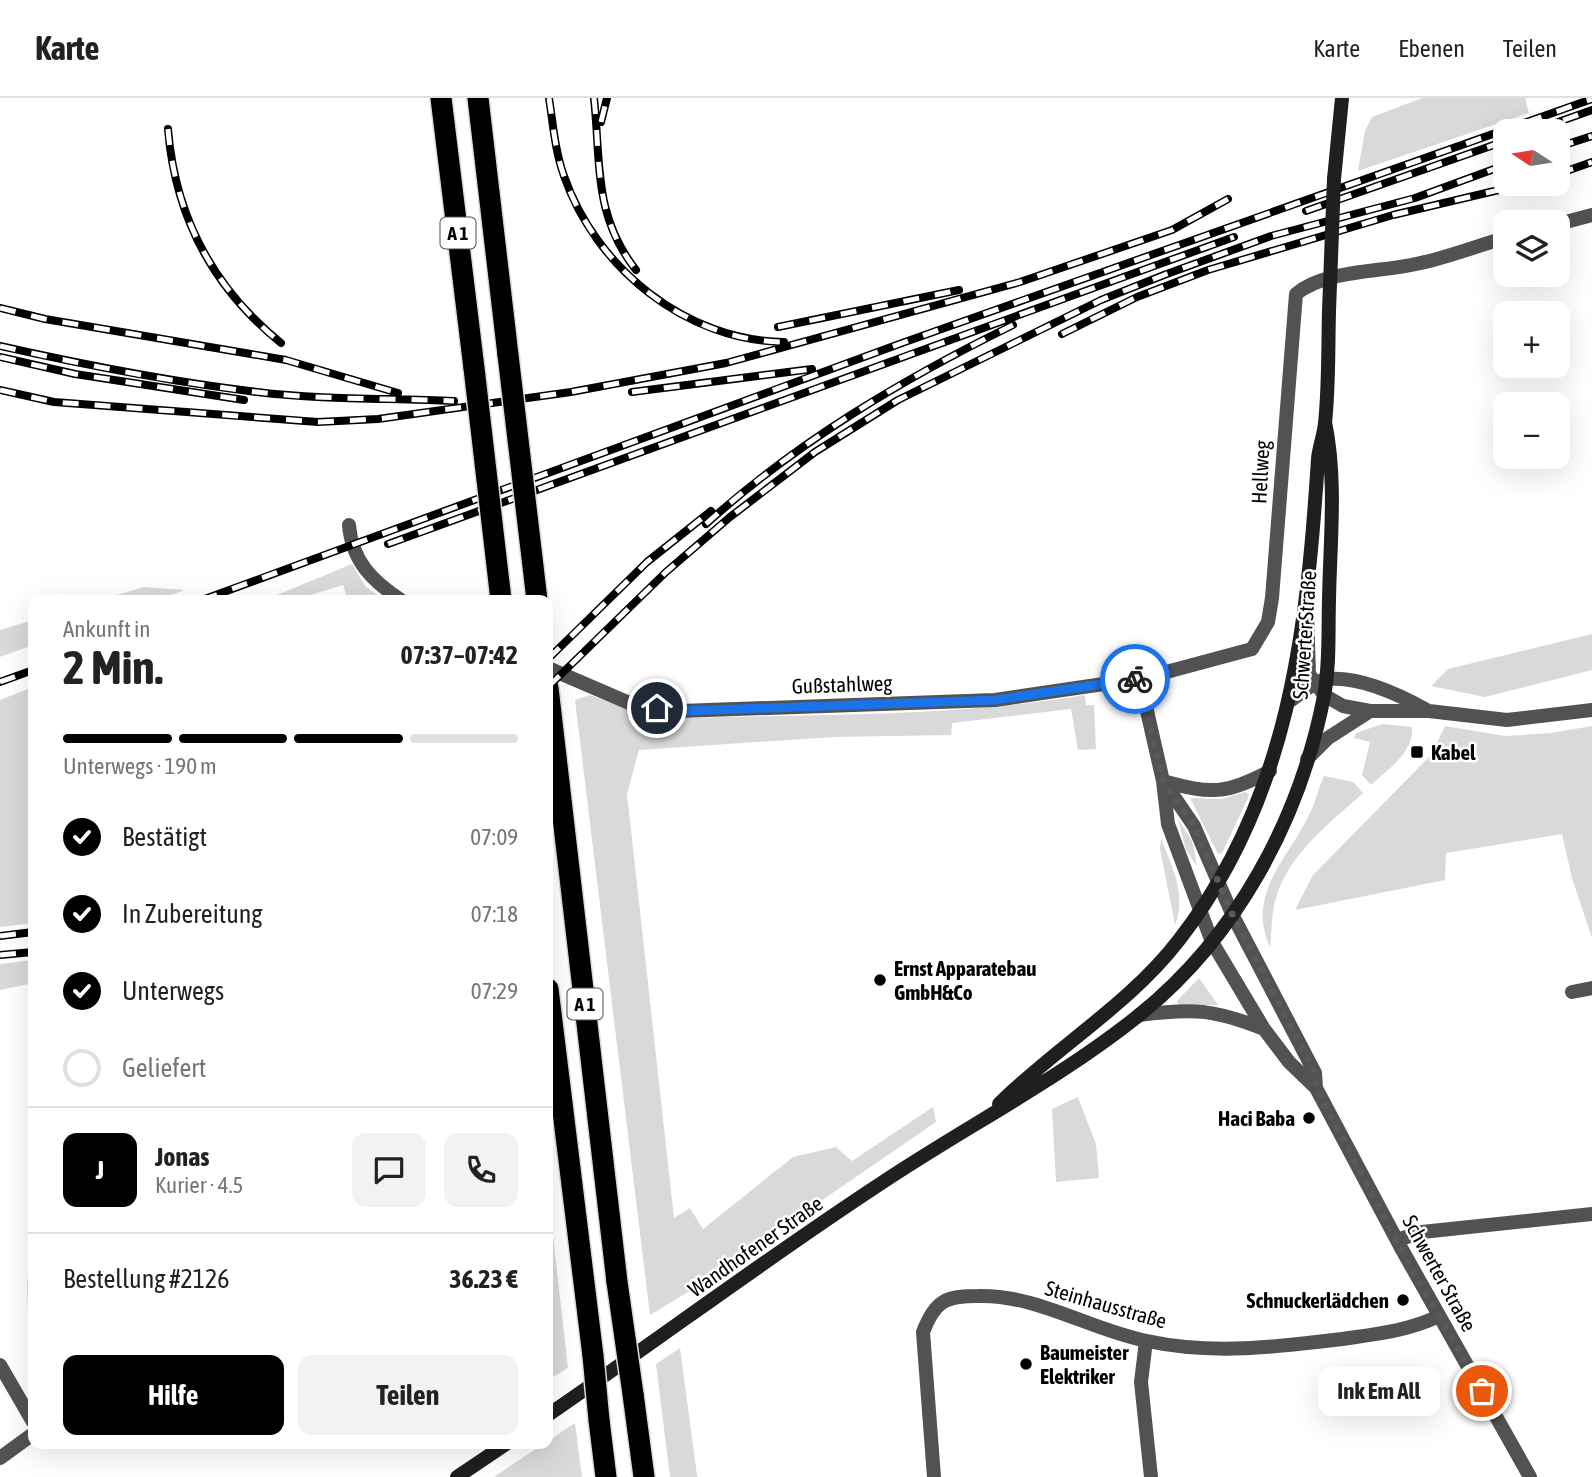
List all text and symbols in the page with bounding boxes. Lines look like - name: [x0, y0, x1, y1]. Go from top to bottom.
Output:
- text: Karte: [35, 29, 99, 67]
- text: Karte: [1313, 35, 1360, 62]
- text: Ebenen: [1398, 35, 1465, 62]
- text: Teilen: [1503, 35, 1557, 62]
- north arrow: [1493, 119, 1570, 196]
- map controls: [1493, 119, 1570, 469]
- button: layers: [1493, 210, 1570, 287]
- road number: A 1: [440, 217, 476, 248]
- button: +: [1493, 301, 1570, 378]
- button: −: [1493, 392, 1570, 469]
- street label: Hellweg: [1246, 440, 1274, 504]
- street label: Schwerter Straße: [1288, 570, 1320, 700]
- text: Ankunft in: [63, 616, 150, 642]
- text: 07:37–07:42: [401, 640, 518, 670]
- text: 2 Min.: [63, 641, 163, 694]
- courier: [1100, 644, 1170, 714]
- icon: bike: [1116, 660, 1154, 698]
- street label: Gußstahlweg: [791, 670, 893, 698]
- pin: [627, 678, 687, 738]
- icon: home: [638, 689, 676, 727]
- place label: Kabel: [1431, 740, 1476, 764]
- marker: Kabel: [1409, 744, 1425, 760]
- text: Unterwegs · 190 m: [63, 753, 217, 779]
- icon: check: [63, 818, 101, 856]
- text: Bestätigt: [122, 822, 207, 852]
- text: 07:09: [470, 824, 518, 850]
- icon: check: [63, 895, 101, 933]
- text: In Zubereitung: [122, 899, 262, 929]
- text: 07:18: [471, 901, 518, 927]
- place label: Ernst Apparatebau GmbH&Co: [894, 956, 1036, 1004]
- icon: check: [63, 972, 101, 1010]
- marker: Ernst Apparatebau GmbH&Co: [872, 972, 888, 988]
- text: Unterwegs: [122, 976, 224, 1006]
- text: 07:29: [471, 978, 518, 1004]
- road number: A 1: [568, 988, 602, 1020]
- text: Geliefert: [122, 1053, 206, 1083]
- place label: Haci Baba: [1218, 1106, 1295, 1130]
- marker: Haci Baba: [1301, 1110, 1317, 1126]
- button: chat: [352, 1133, 426, 1207]
- button: phone: [444, 1133, 518, 1207]
- text: Jonas: [155, 1142, 209, 1172]
- text: J: [96, 1155, 104, 1185]
- text: Kurier · 4.5: [155, 1172, 243, 1198]
- street label: Wandhofener Straße: [683, 1191, 827, 1301]
- street label: Schwerter Straße: [1398, 1211, 1482, 1335]
- text: Bestellung #2126: [63, 1264, 229, 1294]
- text: 36.23 €: [449, 1264, 518, 1294]
- street label: Steinhausstraße: [1043, 1275, 1169, 1333]
- place label: Schnuckerlädchen: [1247, 1288, 1389, 1312]
- marker: Schnuckerlädchen: [1395, 1292, 1411, 1308]
- place label: Baumeister Elektriker: [1040, 1340, 1129, 1388]
- button: Hilfe: [63, 1355, 284, 1435]
- button: Teilen: [298, 1355, 518, 1435]
- marker: Baumeister Elektriker: [1018, 1356, 1034, 1372]
- pin: [1452, 1361, 1512, 1421]
- callout: Ink Em All: [1318, 1366, 1440, 1416]
- icon: bag: [1463, 1372, 1501, 1410]
- text: Ink Em All: [1337, 1378, 1421, 1404]

